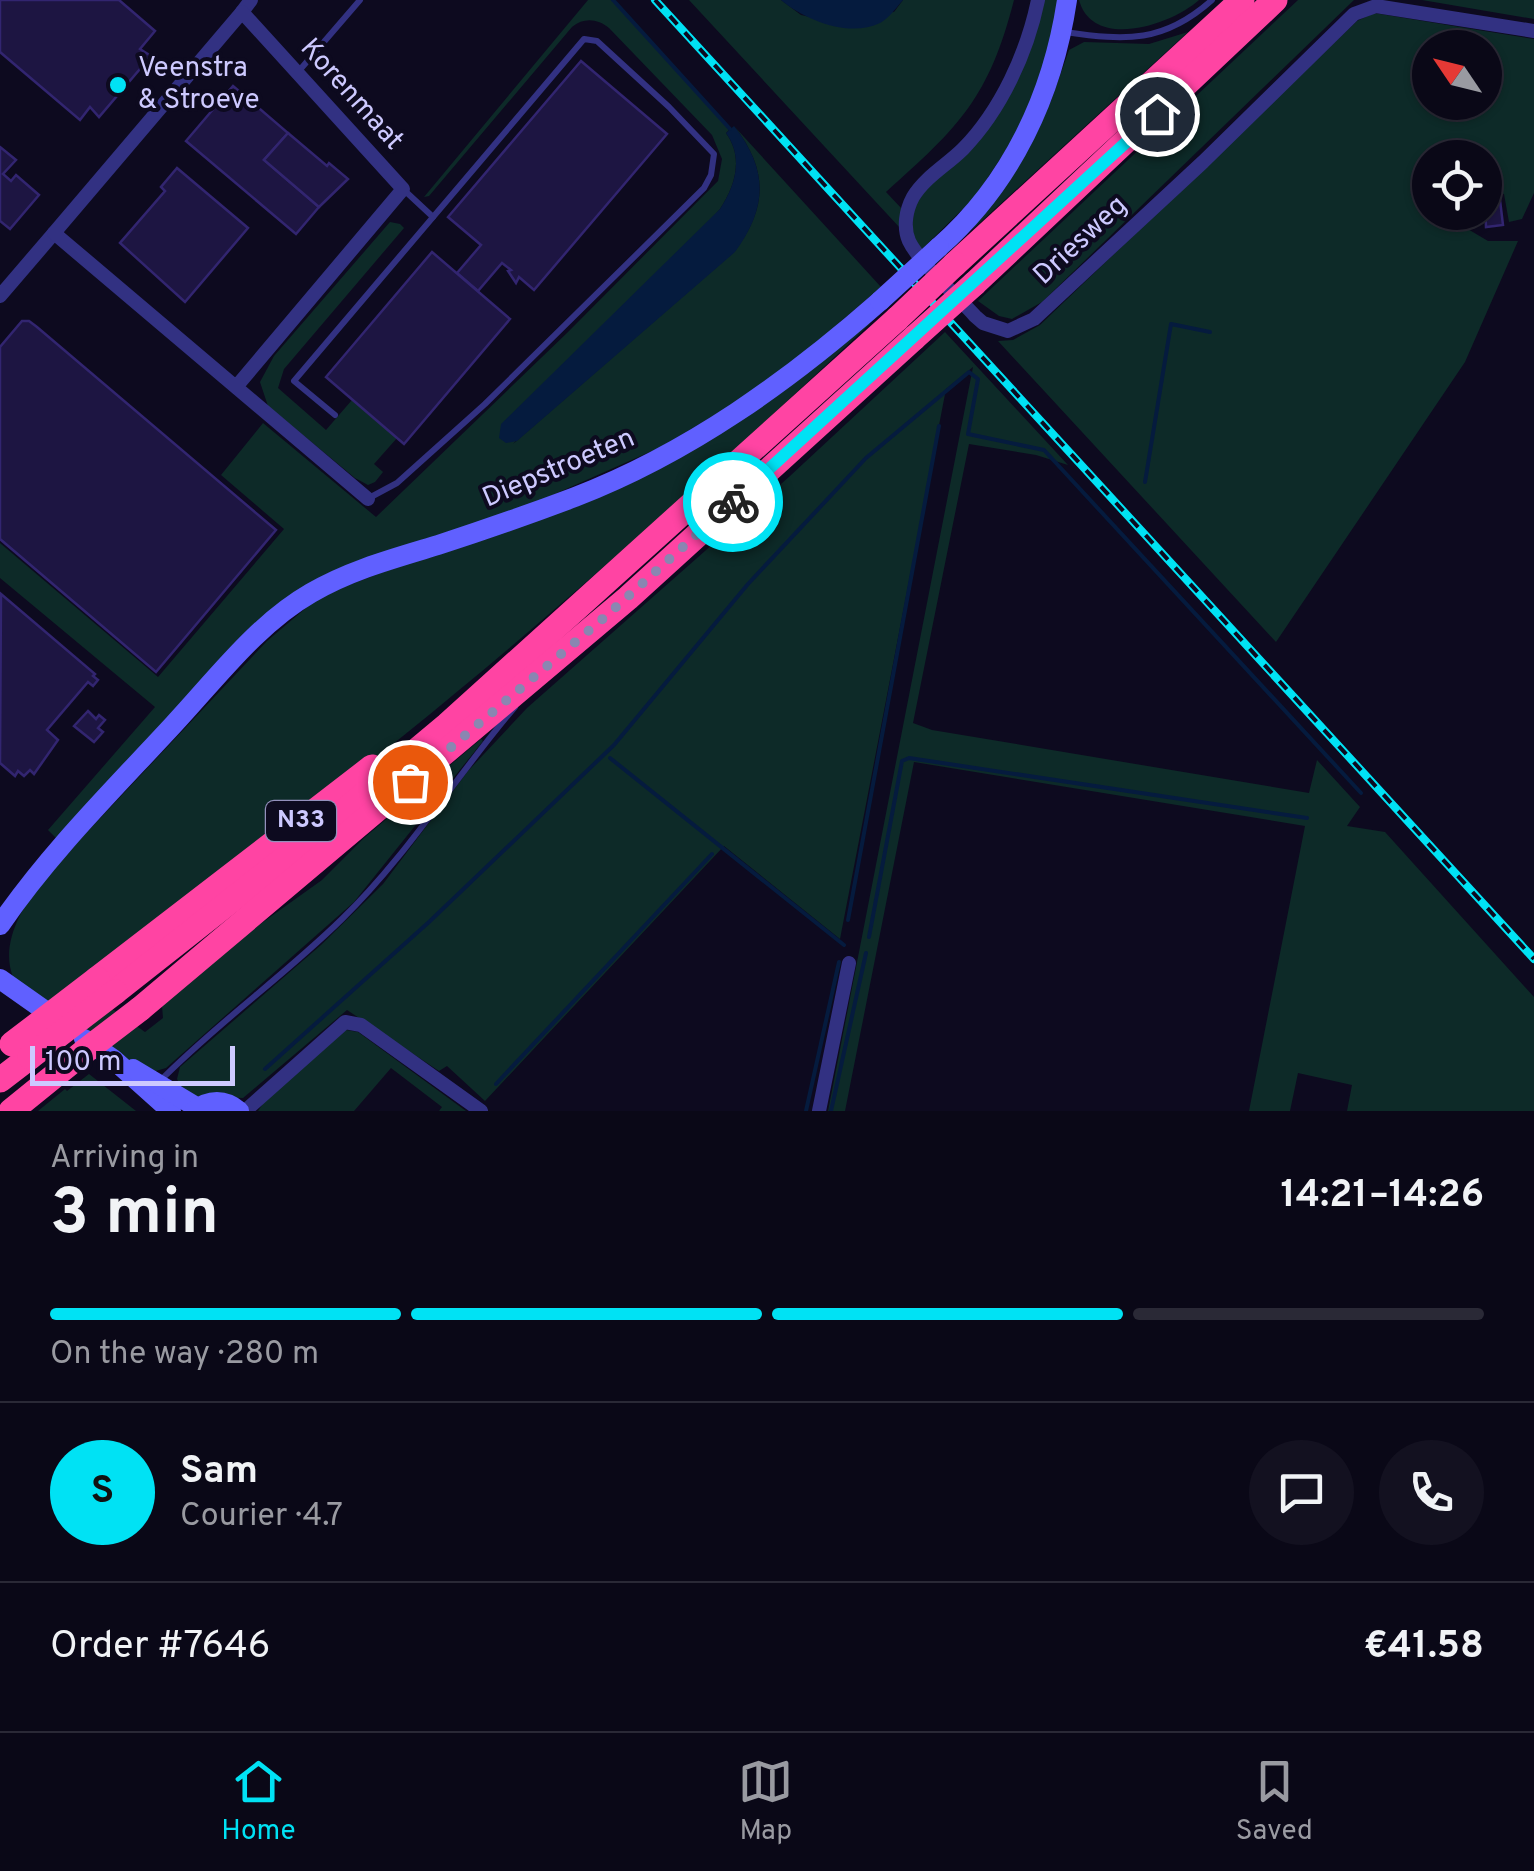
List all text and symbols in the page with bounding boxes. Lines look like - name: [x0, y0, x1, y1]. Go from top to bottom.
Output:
- north arrow: [1412, 30, 1502, 120]
- map controls: [1412, 30, 1502, 230]
- street label: Korenmaat: [291, 31, 411, 159]
- place label: Veenstra & Stroeve: [138, 51, 260, 119]
- pin: [1115, 72, 1200, 157]
- marker: Veenstra & Stroeve: [107, 74, 129, 96]
- icon: home: [1130, 87, 1185, 142]
- button: locate: [1412, 140, 1502, 230]
- street label: Driesweg: [1026, 188, 1136, 294]
- street label: Diepstroeten: [477, 421, 641, 517]
- courier: [683, 452, 783, 552]
- icon: bike: [706, 475, 761, 530]
- pin: [368, 740, 453, 825]
- icon: bag: [383, 755, 438, 810]
- road number: N33: [266, 801, 336, 841]
- scale bar: [30, 1041, 235, 1086]
- text: 100 m: [45, 1045, 121, 1081]
- text: Arriving in: [50, 1139, 199, 1179]
- text: 14:21–14:26: [1280, 1172, 1484, 1221]
- text: 3 min: [50, 1175, 219, 1257]
- text: On the way · 280 m: [50, 1335, 319, 1375]
- button: chat: [1249, 1440, 1354, 1545]
- button: phone: [1379, 1440, 1484, 1545]
- text: Sam: [180, 1448, 258, 1497]
- text: S: [91, 1468, 114, 1517]
- text: Courier · 4.7: [180, 1497, 343, 1537]
- text: Order #7646: [50, 1623, 270, 1672]
- text: €41.58: [1364, 1623, 1484, 1672]
- tab: Home: [221, 1754, 296, 1850]
- tab: Map: [738, 1754, 793, 1850]
- tab: Saved: [1236, 1754, 1313, 1850]

